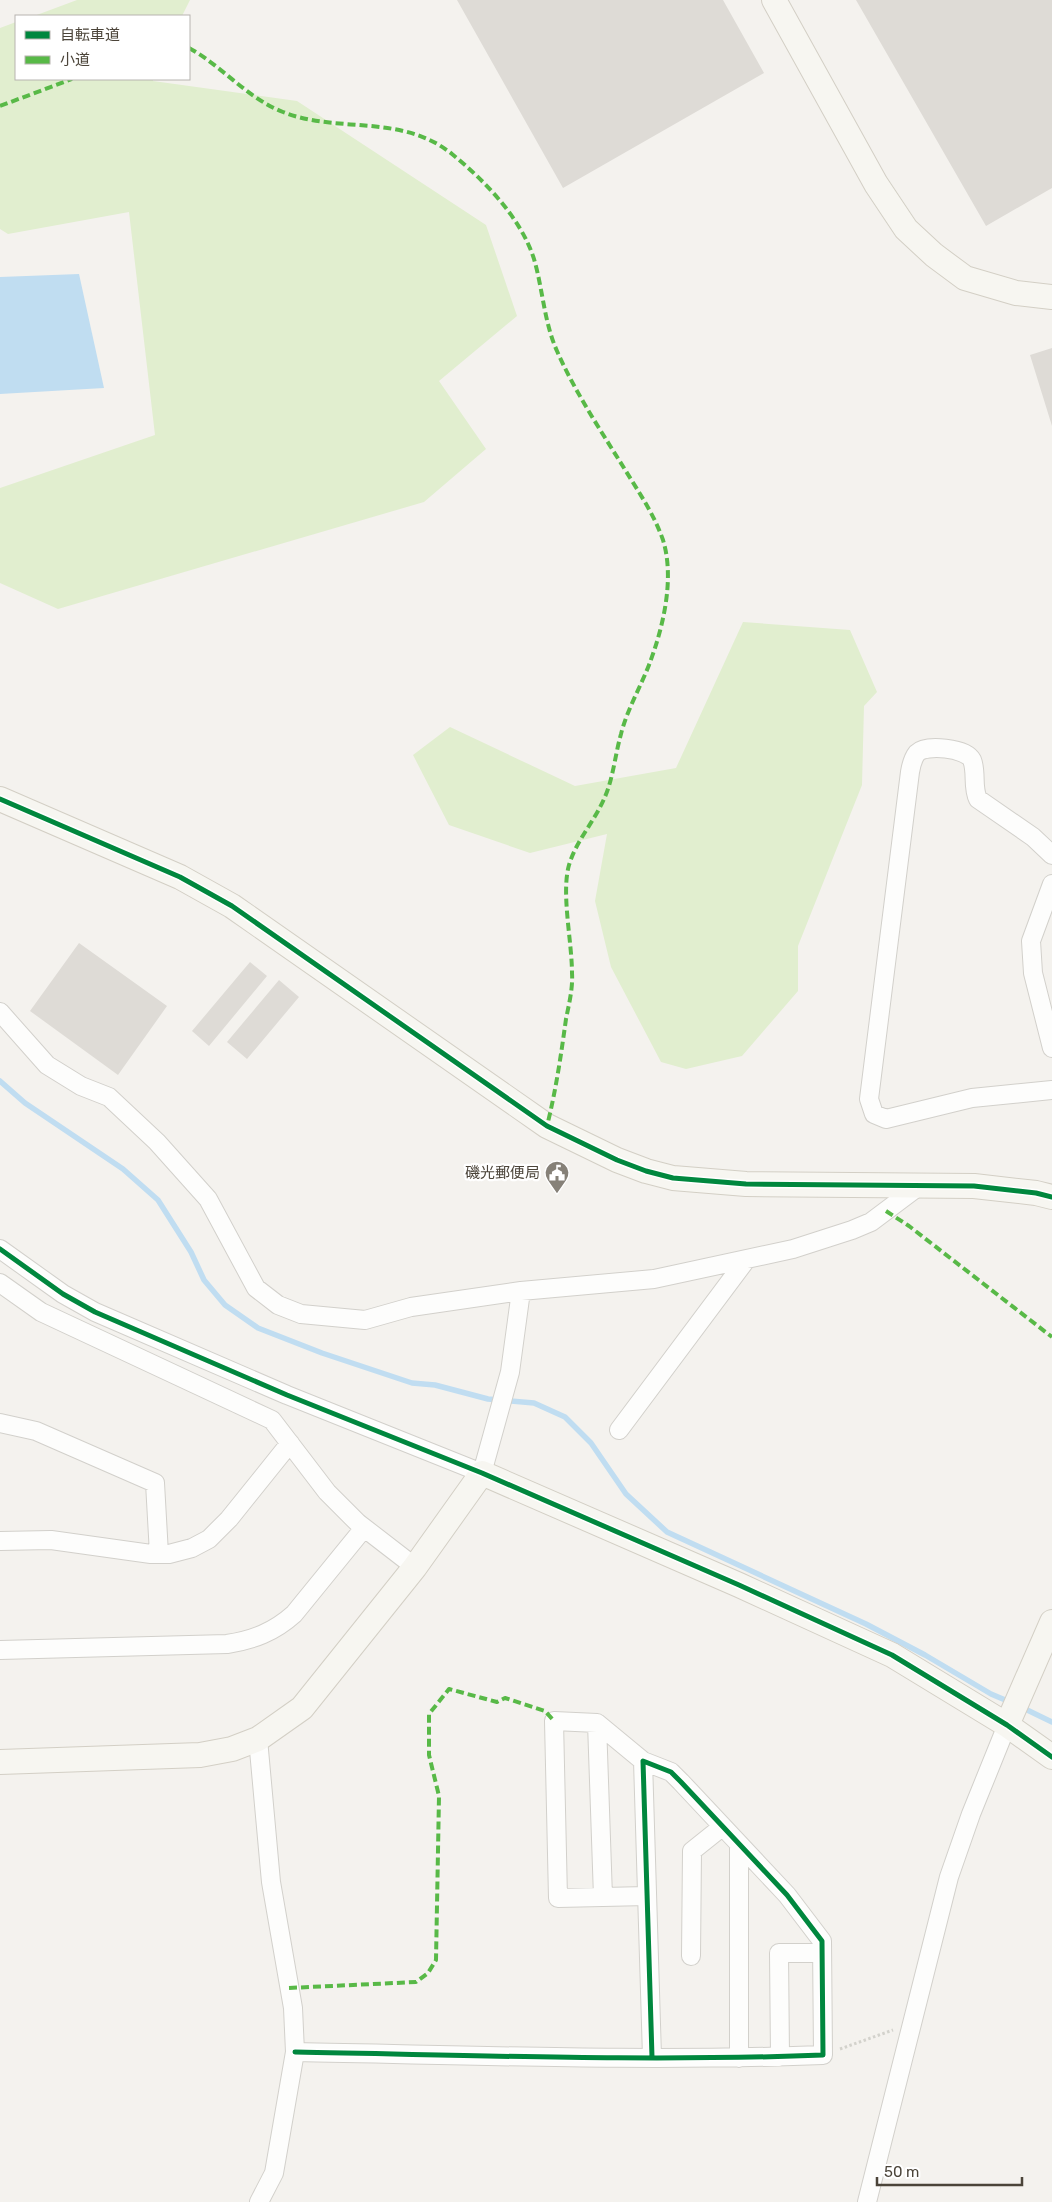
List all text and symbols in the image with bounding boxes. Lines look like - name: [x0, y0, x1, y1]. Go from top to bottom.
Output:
- legend: [15, 15, 190, 80]
- text: 自転車道: [60, 26, 120, 44]
- text: 小道: [60, 51, 90, 69]
- public building icon: 磯光郵便局: [544, 1160, 570, 1194]
- place label: 磯光郵便局: [465, 1164, 540, 1182]
- scale bar: [877, 2154, 1022, 2186]
- text: 50 m: [884, 2163, 919, 2181]

